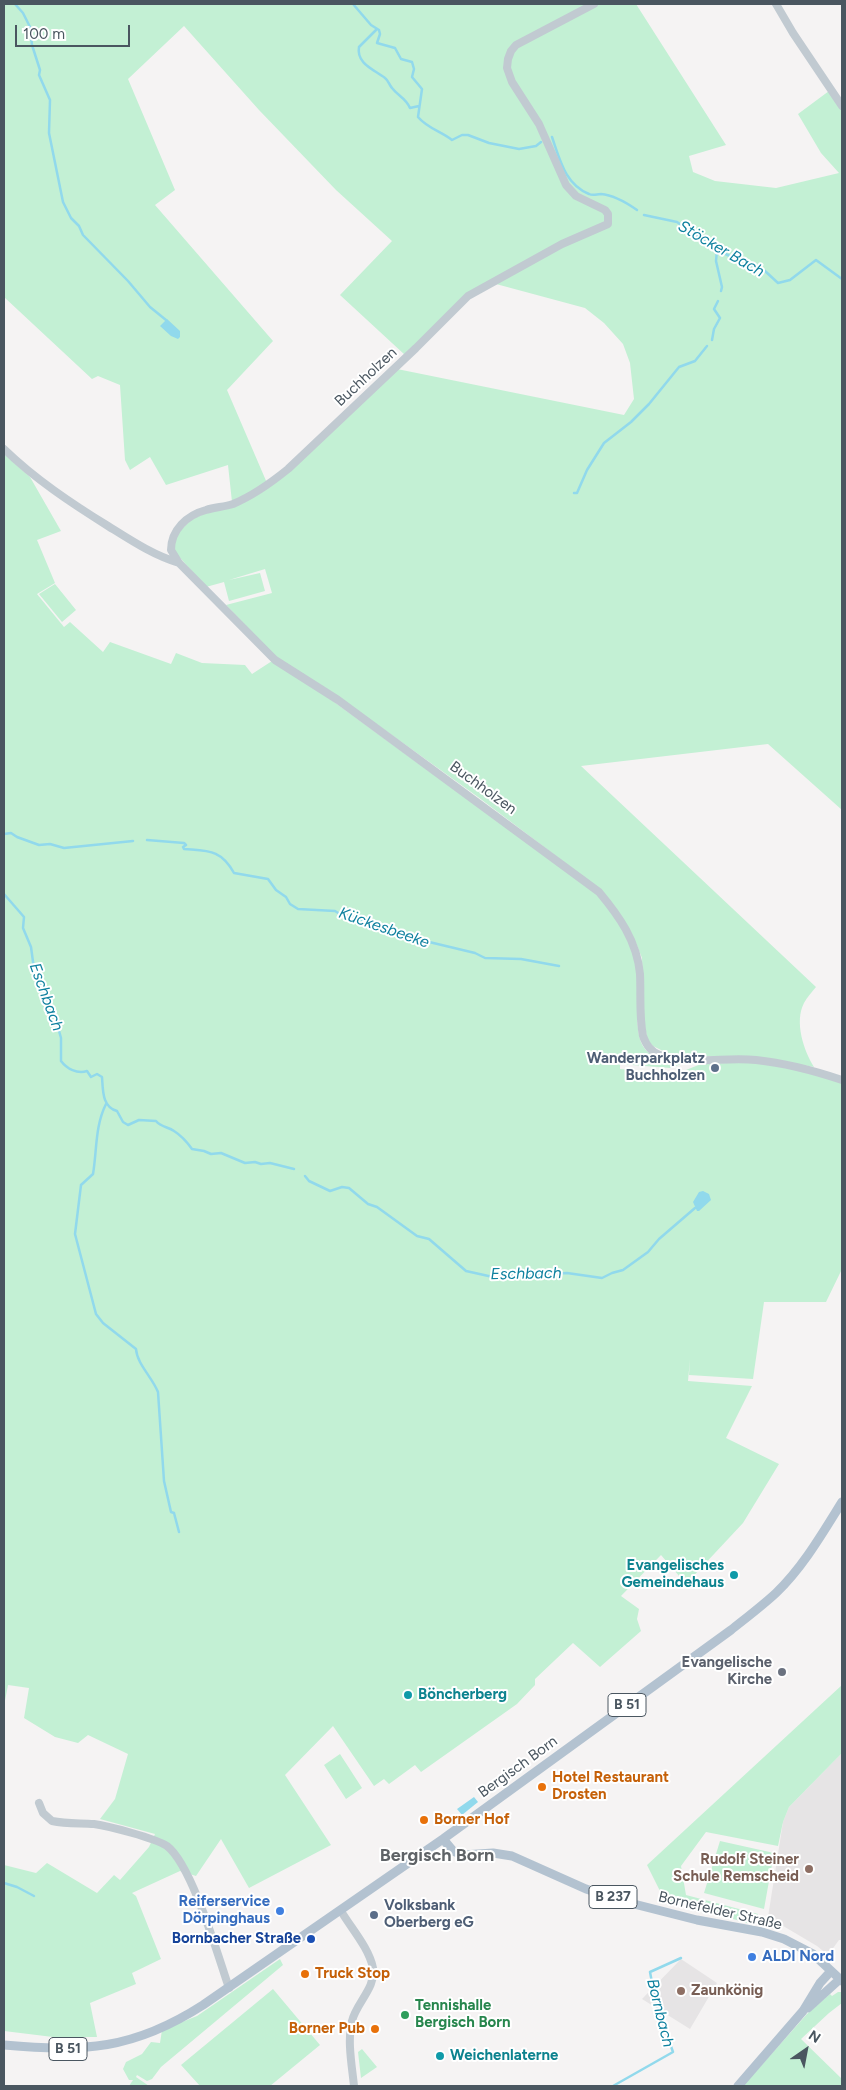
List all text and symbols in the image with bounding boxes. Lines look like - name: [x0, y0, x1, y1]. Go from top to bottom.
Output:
- scale bar: [18, 15, 132, 47]
- text: 100 m: [23, 25, 65, 43]
- water label: Stöcker Bach: [674, 217, 768, 281]
- street label: Buchholzen: [331, 344, 401, 410]
- street label: Buchholzen: [446, 758, 520, 818]
- water label: Kückesbeeke: [336, 904, 432, 952]
- water label: Eschbach: [25, 960, 67, 1034]
- place label: Wanderparkplatz Buchholzen: [587, 1050, 705, 1085]
- marker: Wanderparkplatz Buchholzen: [709, 1062, 721, 1074]
- water label: Eschbach: [490, 1264, 562, 1284]
- place label: Evangelisches Gemeindehaus: [621, 1557, 724, 1592]
- marker: Evangelisches Gemeindehaus: [728, 1569, 740, 1581]
- place label: Evangelische Kirche: [682, 1654, 772, 1689]
- marker: Evangelische Kirche: [776, 1666, 788, 1678]
- place label: Böncherberg: [418, 1686, 507, 1704]
- marker: Böncherberg: [402, 1689, 414, 1701]
- road number: B 51: [608, 1694, 646, 1716]
- street label: Bergisch Born: [475, 1732, 561, 1802]
- place label: Hotel Restaurant Drosten: [552, 1769, 669, 1804]
- marker: Hotel Restaurant Drosten: [536, 1781, 548, 1793]
- place label: Borner Hof: [434, 1811, 510, 1829]
- marker: Borner Hof: [418, 1814, 430, 1826]
- district label: Bergisch Born: [380, 1845, 494, 1867]
- place label: Rudolf Steiner Schule Remscheid: [673, 1851, 799, 1886]
- marker: Rudolf Steiner Schule Remscheid: [803, 1863, 815, 1875]
- road number: B 237: [589, 1885, 637, 1908]
- street label: Bornefelder Straße: [656, 1888, 784, 1934]
- place label: Reiferservice Dörpinghaus: [179, 1893, 270, 1928]
- place label: Volksbank Oberberg eG: [384, 1897, 474, 1932]
- marker: Reiferservice Dörpinghaus: [274, 1905, 286, 1917]
- marker: Volksbank Oberberg eG: [368, 1909, 380, 1921]
- place label: Bornbacher Straße: [172, 1930, 301, 1948]
- marker: Bornbacher Straße: [305, 1933, 317, 1945]
- place label: ALDI Nord: [762, 1948, 834, 1966]
- marker: ALDI Nord: [746, 1951, 758, 1963]
- place label: Truck Stop: [315, 1965, 390, 1983]
- marker: Truck Stop: [299, 1968, 311, 1980]
- water label: Bornbach: [642, 1977, 678, 2049]
- place label: Zaunkönig: [691, 1982, 763, 2000]
- marker: Zaunkönig: [675, 1985, 687, 1997]
- place label: Tennishalle Bergisch Born: [415, 1997, 511, 2032]
- marker: Tennishalle Bergisch Born: [399, 2009, 411, 2021]
- place label: Borner Pub: [289, 2020, 365, 2038]
- marker: Borner Pub: [369, 2023, 381, 2035]
- north arrow: [781, 2025, 831, 2075]
- text: N: [805, 2027, 824, 2047]
- road number: B 51: [49, 2038, 87, 2060]
- place label: Weichenlaterne: [450, 2047, 558, 2065]
- marker: Weichenlaterne: [434, 2050, 446, 2062]

